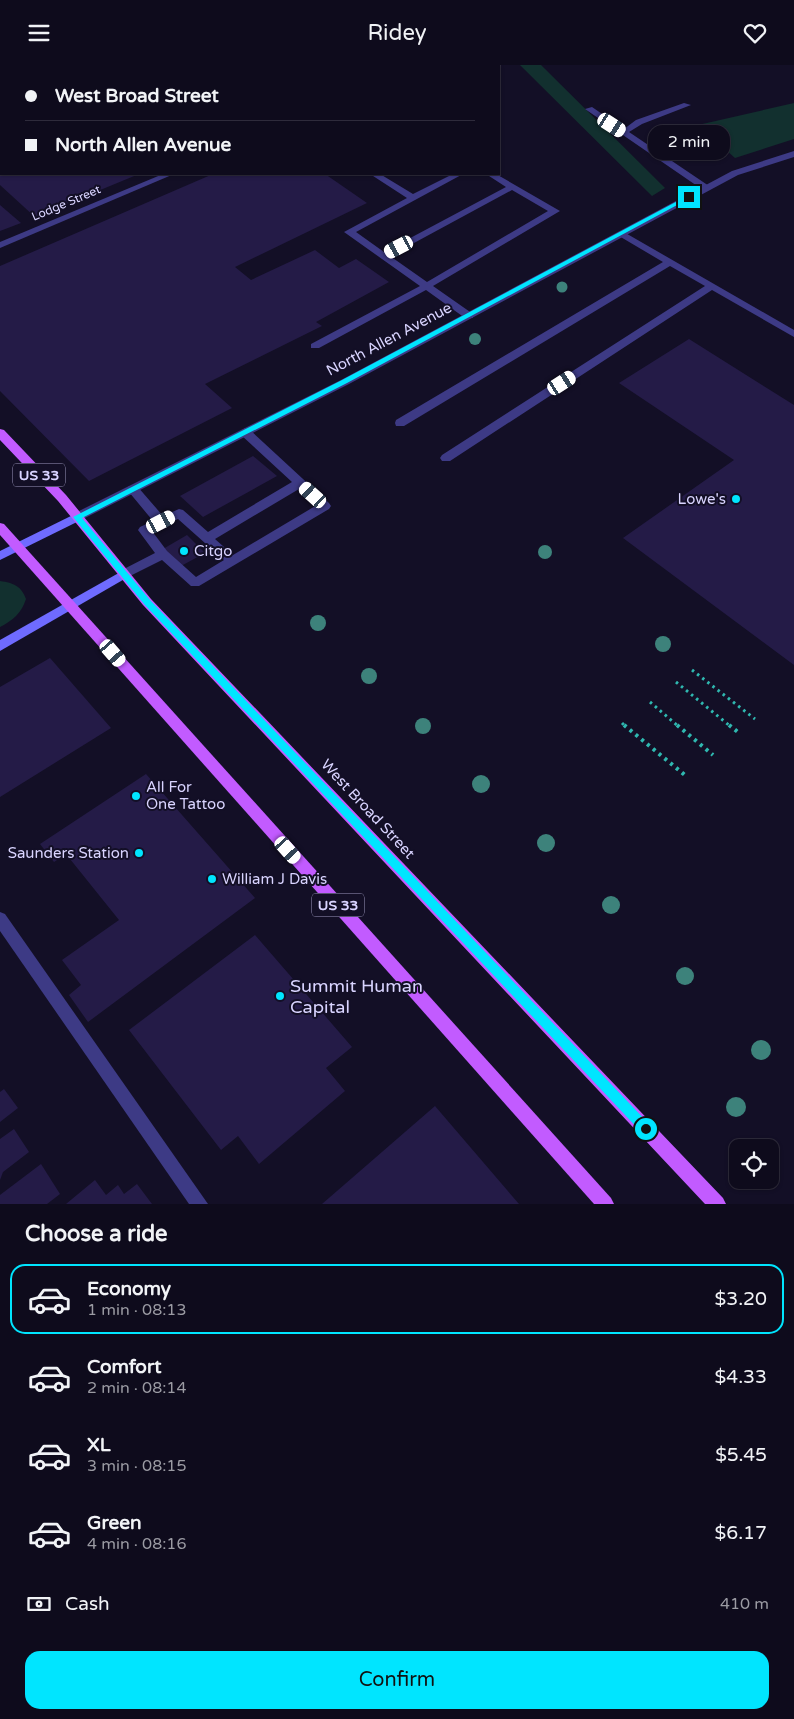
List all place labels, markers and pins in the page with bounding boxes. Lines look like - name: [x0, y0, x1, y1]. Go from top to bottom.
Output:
- place label: Lowe's: [678, 490, 726, 508]
- marker: Lowe's: [730, 493, 742, 505]
- place label: Citgo: [194, 542, 232, 560]
- marker: Citgo: [178, 545, 190, 557]
- place label: All For One Tattoo: [146, 778, 225, 813]
- marker: All For One Tattoo: [130, 790, 142, 802]
- place label: Saunders Station: [8, 844, 129, 862]
- marker: Saunders Station: [133, 847, 145, 859]
- place label: William J Davis: [222, 870, 327, 888]
- marker: William J Davis: [206, 873, 218, 885]
- place label: Summit Human Capital: [290, 975, 423, 1018]
- marker: Summit Human Capital: [274, 990, 286, 1002]

